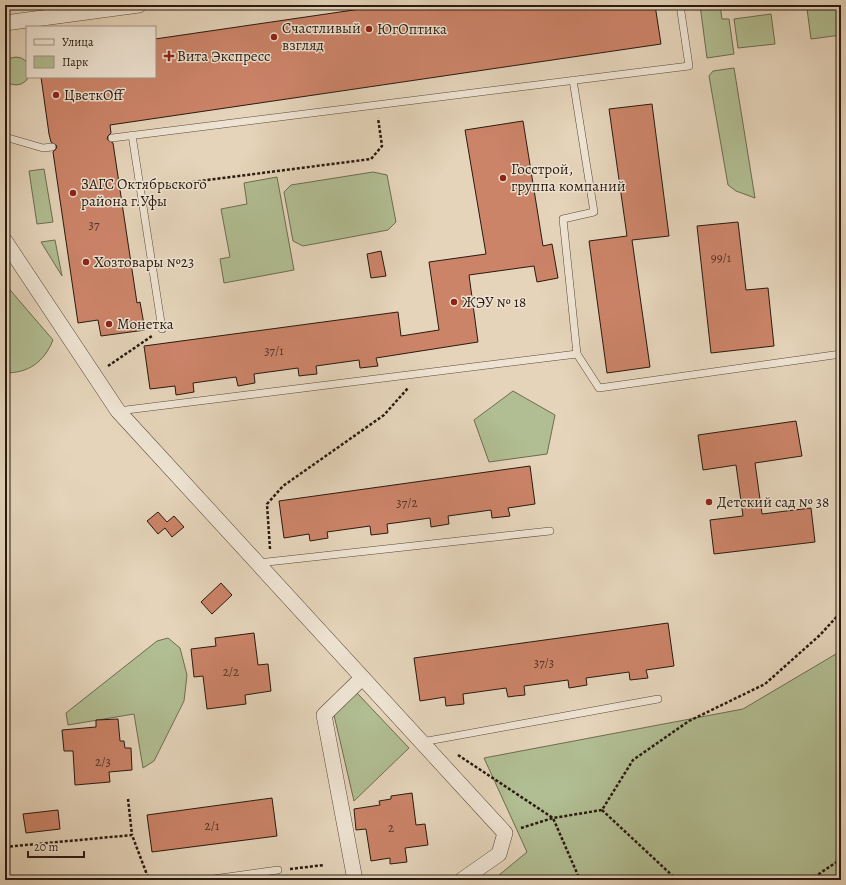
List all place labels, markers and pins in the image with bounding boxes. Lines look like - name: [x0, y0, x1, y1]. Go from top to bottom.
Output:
- place label: Счастливый взгляд: [282, 18, 361, 55]
- place label: ЮгОптика: [377, 19, 447, 39]
- marker: ЮгОптика: [364, 24, 374, 34]
- marker: Счастливый взгляд: [269, 32, 279, 42]
- place label: Вита Экспресс: [177, 46, 270, 66]
- marker: Вита Экспресс: [164, 51, 174, 61]
- place label: ЦветкOff: [64, 85, 125, 105]
- marker: ЦветкOff: [51, 90, 61, 100]
- place label: Госстрой, группа компаний: [511, 159, 626, 196]
- marker: Госстрой, группа компаний: [498, 173, 508, 183]
- place label: ЗАГС Октябрьского района г.Уфы: [81, 174, 207, 211]
- marker: ЗАГС Октябрьского района г.Уфы: [68, 188, 78, 198]
- place label: Хозтовары №23: [94, 252, 194, 272]
- marker: Хозтовары №23: [81, 257, 91, 267]
- place label: ЖЭУ № 18: [462, 292, 526, 312]
- marker: ЖЭУ № 18: [449, 297, 459, 307]
- place label: Монетка: [117, 314, 174, 334]
- marker: Монетка: [104, 319, 114, 329]
- place label: Детский сад № 38: [717, 492, 829, 512]
- marker: Детский сад № 38: [704, 497, 714, 507]

